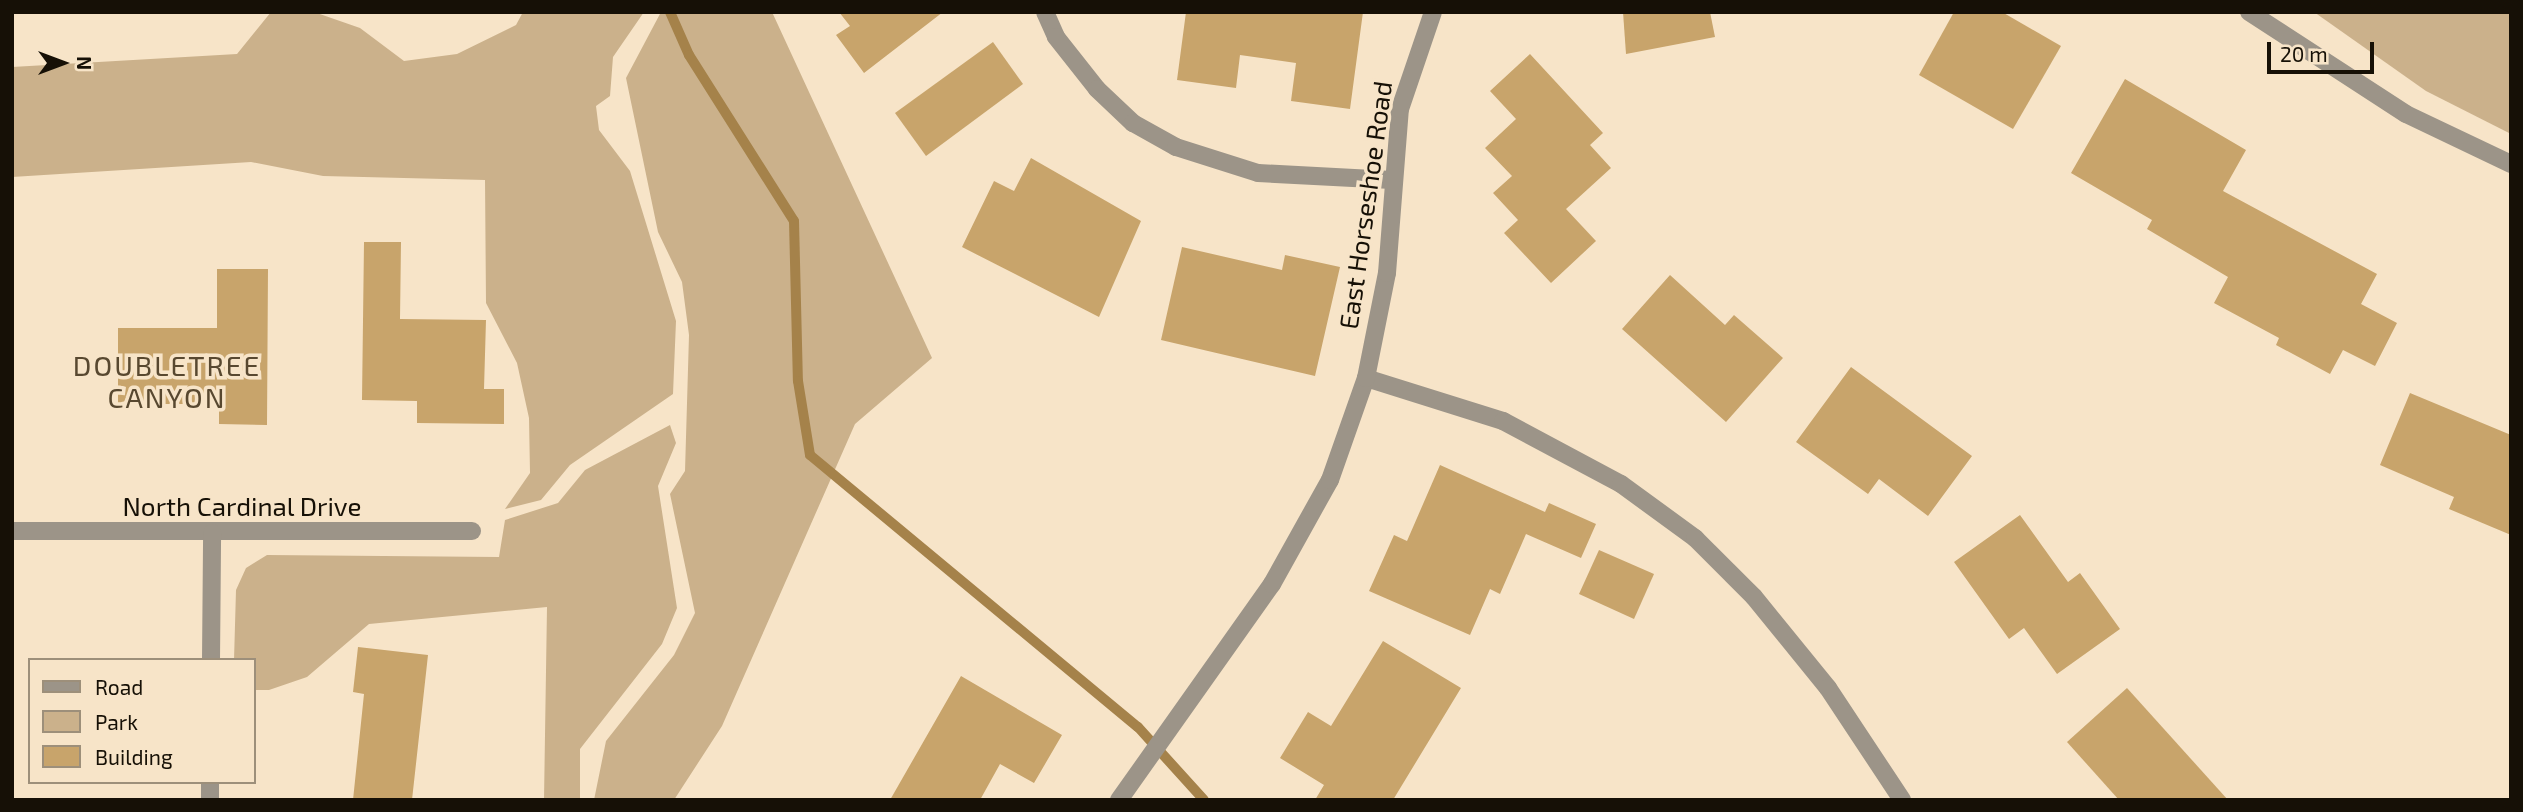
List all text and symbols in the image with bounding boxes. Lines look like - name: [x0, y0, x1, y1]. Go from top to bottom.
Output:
- north arrow: [28, 28, 98, 98]
- scale bar: [2271, 28, 2378, 72]
- text: 20 m: [2280, 41, 2328, 66]
- text: N: [73, 56, 96, 70]
- street label: East Horseshoe Road: [1332, 79, 1398, 331]
- district label: DOUBLETREE CANYON: [74, 348, 260, 414]
- street label: North Cardinal Drive: [122, 490, 362, 522]
- legend: [28, 658, 256, 784]
- text: Road: [95, 674, 143, 699]
- text: Park: [95, 709, 138, 734]
- text: Building: [95, 744, 173, 769]

